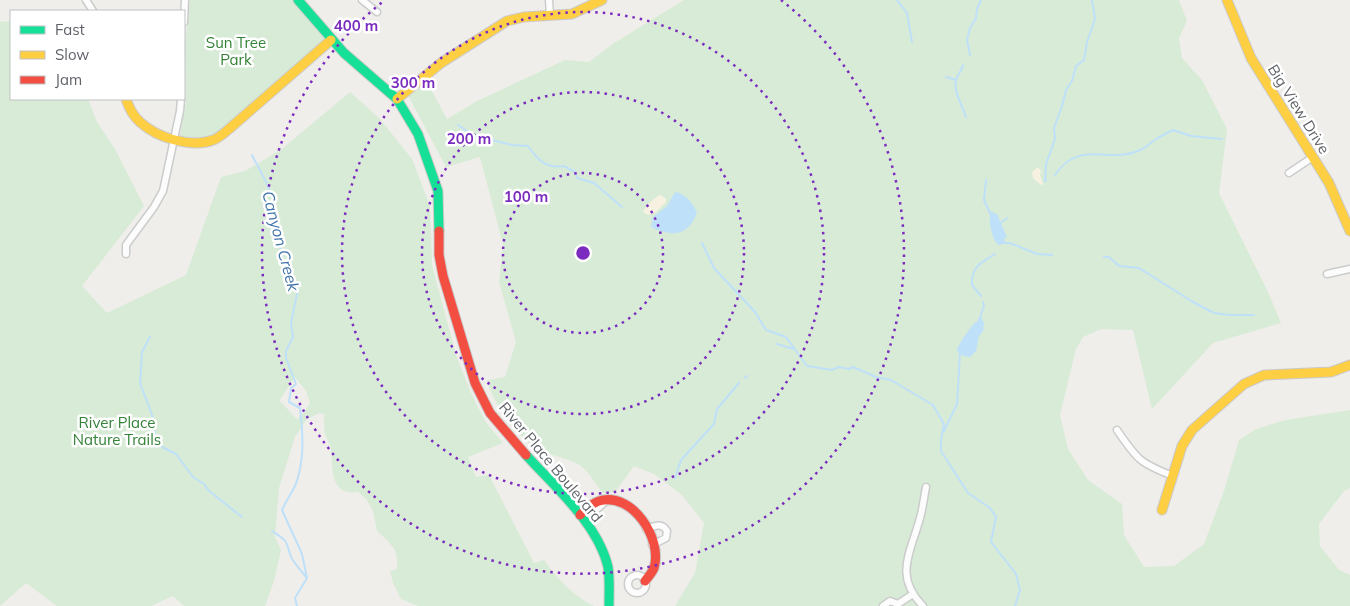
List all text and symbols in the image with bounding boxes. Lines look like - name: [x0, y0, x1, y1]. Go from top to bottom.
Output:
- legend: [10, 10, 185, 100]
- text: 400 m: [334, 16, 378, 35]
- text: Fast: [55, 20, 85, 39]
- park label: Sun Tree Park: [206, 33, 266, 69]
- text: Slow: [55, 45, 89, 64]
- street label: Big View Drive: [1264, 61, 1334, 157]
- text: Jam: [55, 70, 82, 89]
- text: 300 m: [391, 73, 435, 92]
- text: 200 m: [447, 129, 491, 148]
- text: 100 m: [504, 187, 548, 206]
- water label: Canyon Creek: [258, 189, 304, 294]
- centre of rings: [574, 244, 592, 262]
- street label: River Place Boulevard: [495, 398, 607, 526]
- park label: River Place Nature Trails: [73, 413, 161, 449]

